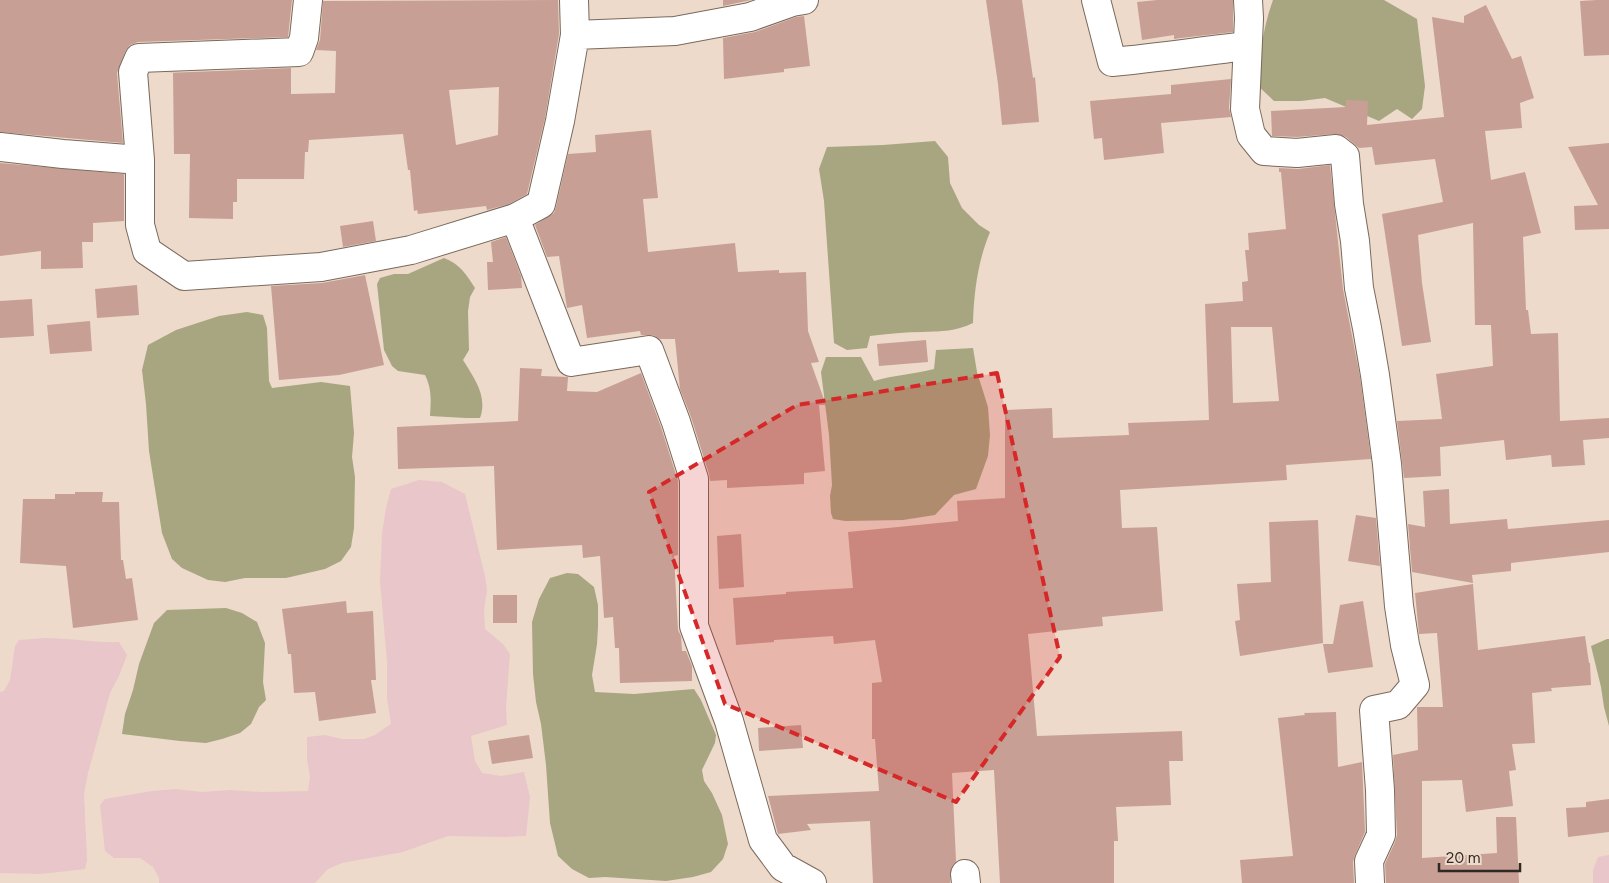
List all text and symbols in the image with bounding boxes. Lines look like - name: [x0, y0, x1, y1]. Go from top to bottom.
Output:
- scale bar: [1439, 840, 1520, 872]
- text: 20 m: [1446, 849, 1480, 867]

